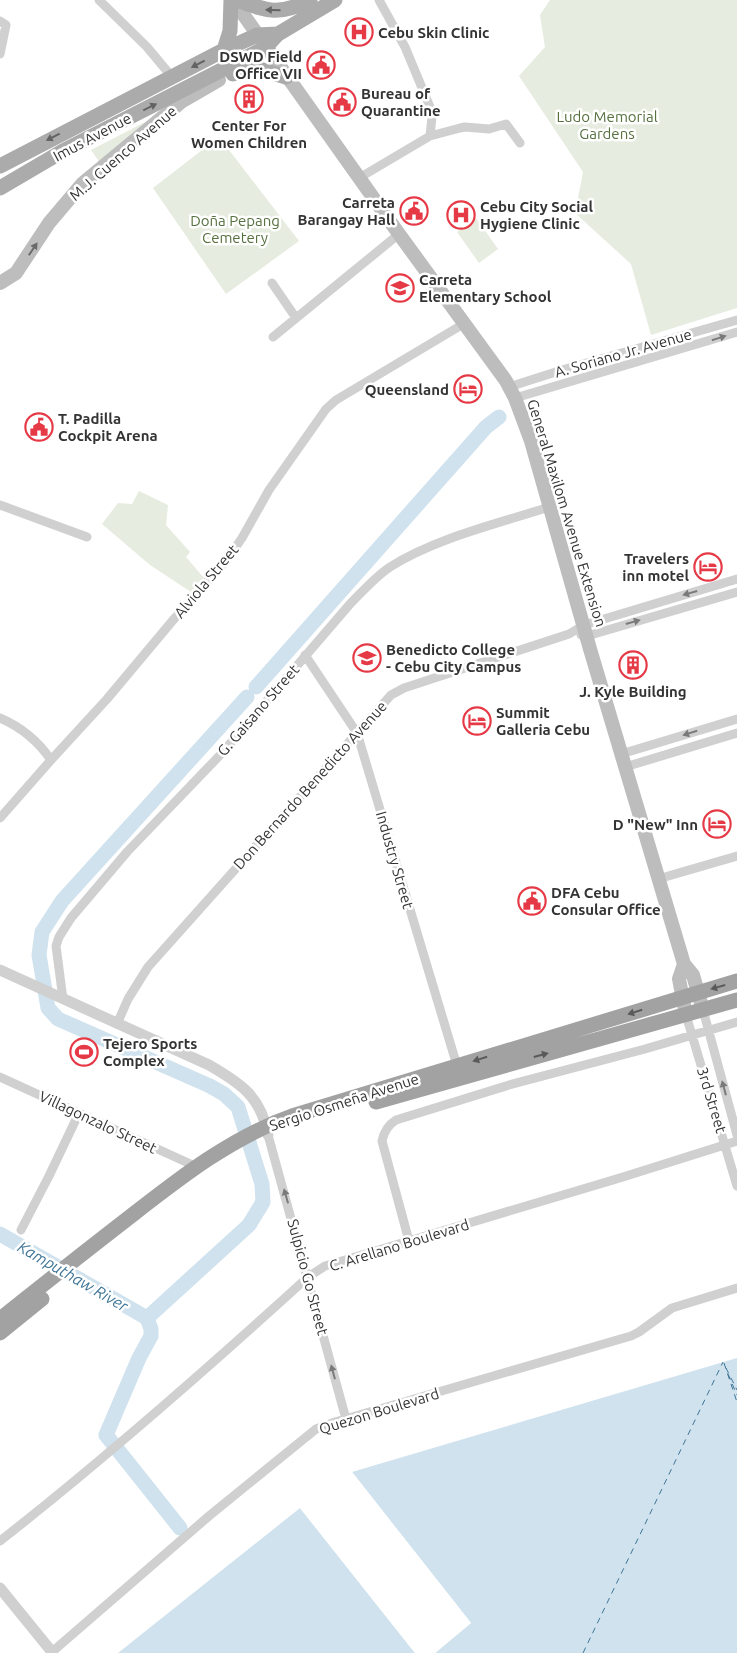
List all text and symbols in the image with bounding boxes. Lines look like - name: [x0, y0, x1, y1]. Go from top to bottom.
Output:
- one-way arrow: [265, 6, 281, 14]
- hospital icon: Cebu Skin Clinic: [344, 17, 374, 47]
- place label: Cebu Skin Clinic: [378, 24, 489, 41]
- place label: DSWD Field Office VII: [219, 48, 302, 82]
- public building icon: DSWD Field Office VII: [306, 50, 336, 80]
- one-way arrow: [190, 60, 205, 68]
- building icon: Center For Women Children: [234, 84, 264, 114]
- place label: Bureau of Quarantine: [361, 85, 441, 119]
- public building icon: Bureau of Quarantine: [327, 87, 357, 117]
- street label: M.J. Cuenco Avenue: [66, 102, 180, 204]
- one-way arrow: [143, 103, 158, 111]
- park label: Ludo Memorial Gardens: [556, 108, 658, 142]
- street label: Imus Avenue: [50, 109, 134, 165]
- place label: Center For Women Children: [191, 117, 307, 151]
- one-way arrow: [45, 133, 60, 141]
- place label: Carreta Barangay Hall: [297, 194, 395, 228]
- public building icon: Carreta Barangay Hall: [399, 196, 429, 226]
- place label: Cebu City Social Hygiene Clinic: [480, 198, 593, 232]
- hospital icon: Cebu City Social Hygiene Clinic: [446, 200, 476, 230]
- park label: Doña Pepang Cemetery: [190, 212, 280, 246]
- one-way arrow: [28, 242, 38, 255]
- place label: Carreta Elementary School: [419, 271, 552, 305]
- school or university icon: Carreta Elementary School: [385, 273, 415, 303]
- street label: A. Soriano Jr. Avenue: [553, 325, 693, 381]
- one-way arrow: [712, 334, 727, 342]
- hotel icon: Queensland: [453, 374, 483, 404]
- place label: Queensland: [365, 381, 449, 398]
- street label: General Maxilom Avenue Extension: [524, 397, 610, 629]
- place label: T. Padilla Cockpit Arena: [58, 410, 158, 444]
- public building icon: T. Padilla Cockpit Arena: [24, 412, 54, 442]
- street label: Alviola Street: [170, 541, 242, 621]
- place label: Travelers inn motel: [622, 550, 689, 584]
- hotel icon: Travelers inn motel: [693, 552, 723, 582]
- one-way arrow: [683, 590, 698, 598]
- one-way arrow: [626, 618, 641, 626]
- place label: Benedicto College - Cebu City Campus: [386, 641, 521, 675]
- school or university icon: Benedicto College - Cebu City Campus: [352, 643, 382, 673]
- building icon: J. Kyle Building: [618, 650, 648, 680]
- street label: G. Gaisano Street: [214, 661, 302, 759]
- place label: J. Kyle Building: [579, 683, 687, 700]
- street label: Don Bernardo Benedicto Avenue: [230, 697, 390, 873]
- place label: Summit Galleria Cebu: [496, 704, 590, 738]
- hotel icon: Summit Galleria Cebu: [462, 706, 492, 736]
- one-way arrow: [683, 730, 698, 738]
- street label: Industry Street: [373, 809, 417, 911]
- hotel icon: D "New" Inn: [702, 809, 732, 839]
- place label: D "New" Inn: [613, 816, 698, 833]
- place label: DFA Cebu Consular Office: [551, 884, 661, 918]
- public building icon: DFA Cebu Consular Office: [517, 886, 547, 916]
- one-way arrow: [710, 983, 725, 991]
- one-way arrow: [627, 1008, 642, 1016]
- place label: Tejero Sports Complex: [103, 1035, 197, 1069]
- sports icon: Tejero Sports Complex: [69, 1037, 99, 1067]
- one-way arrow: [534, 1050, 549, 1058]
- one-way arrow: [472, 1056, 487, 1064]
- street label: 3rd Street: [694, 1065, 730, 1135]
- street label: Sergio Osmeña Avenue: [267, 1070, 421, 1134]
- one-way arrow: [720, 1080, 728, 1096]
- street label: Villagonzalo Street: [36, 1087, 160, 1157]
- one-way arrow: [282, 1189, 290, 1204]
- street label: C. Arellano Boulevard: [327, 1216, 471, 1274]
- street label: Sulpicio Go Street: [284, 1217, 332, 1337]
- water label: Kamputhaw River: [15, 1237, 132, 1315]
- one-way arrow: [329, 1365, 337, 1380]
- street label: Quezon Boulevard: [317, 1385, 441, 1437]

